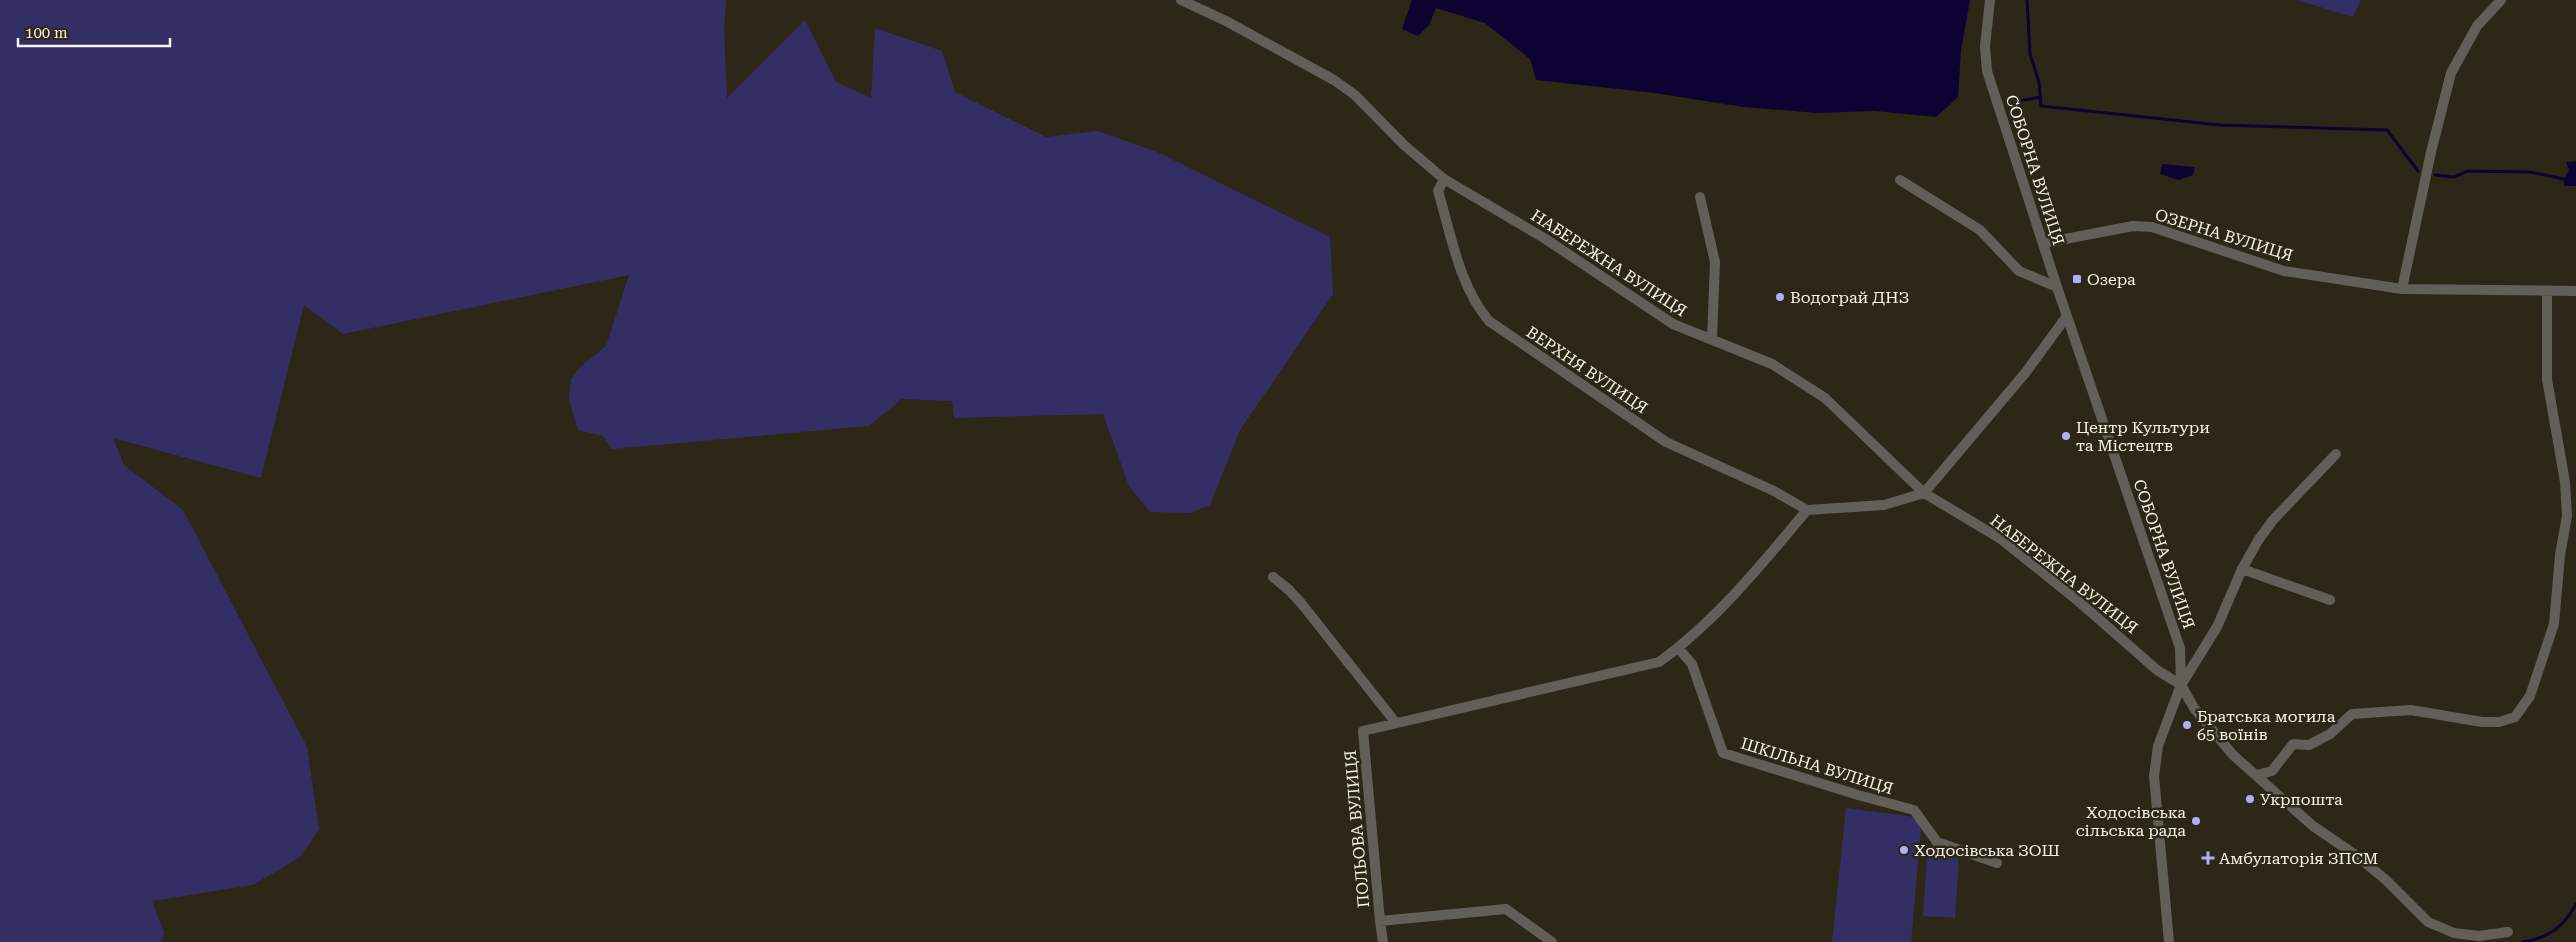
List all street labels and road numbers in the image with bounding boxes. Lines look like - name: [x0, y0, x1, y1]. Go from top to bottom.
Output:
- street label: СОБОРНА ВУЛИЦЯ: [2002, 92, 2068, 248]
- street label: ОЗЕРНА ВУЛИЦЯ: [2153, 205, 2295, 265]
- street label: НАБЕРЕЖНА ВУЛИЦЯ: [1528, 206, 1690, 320]
- street label: ВЕРХНЯ ВУЛИЦЯ: [1523, 322, 1651, 418]
- street label: СОБОРНА ВУЛИЦЯ: [2129, 477, 2199, 631]
- street label: НАБЕРЕЖНА ВУЛИЦЯ: [1987, 511, 2141, 637]
- street label: ШКІЛЬНА ВУЛИЦЯ: [1739, 734, 1895, 798]
- street label: ПОЛЬОВА ВУЛИЦЯ: [1341, 749, 1373, 909]

